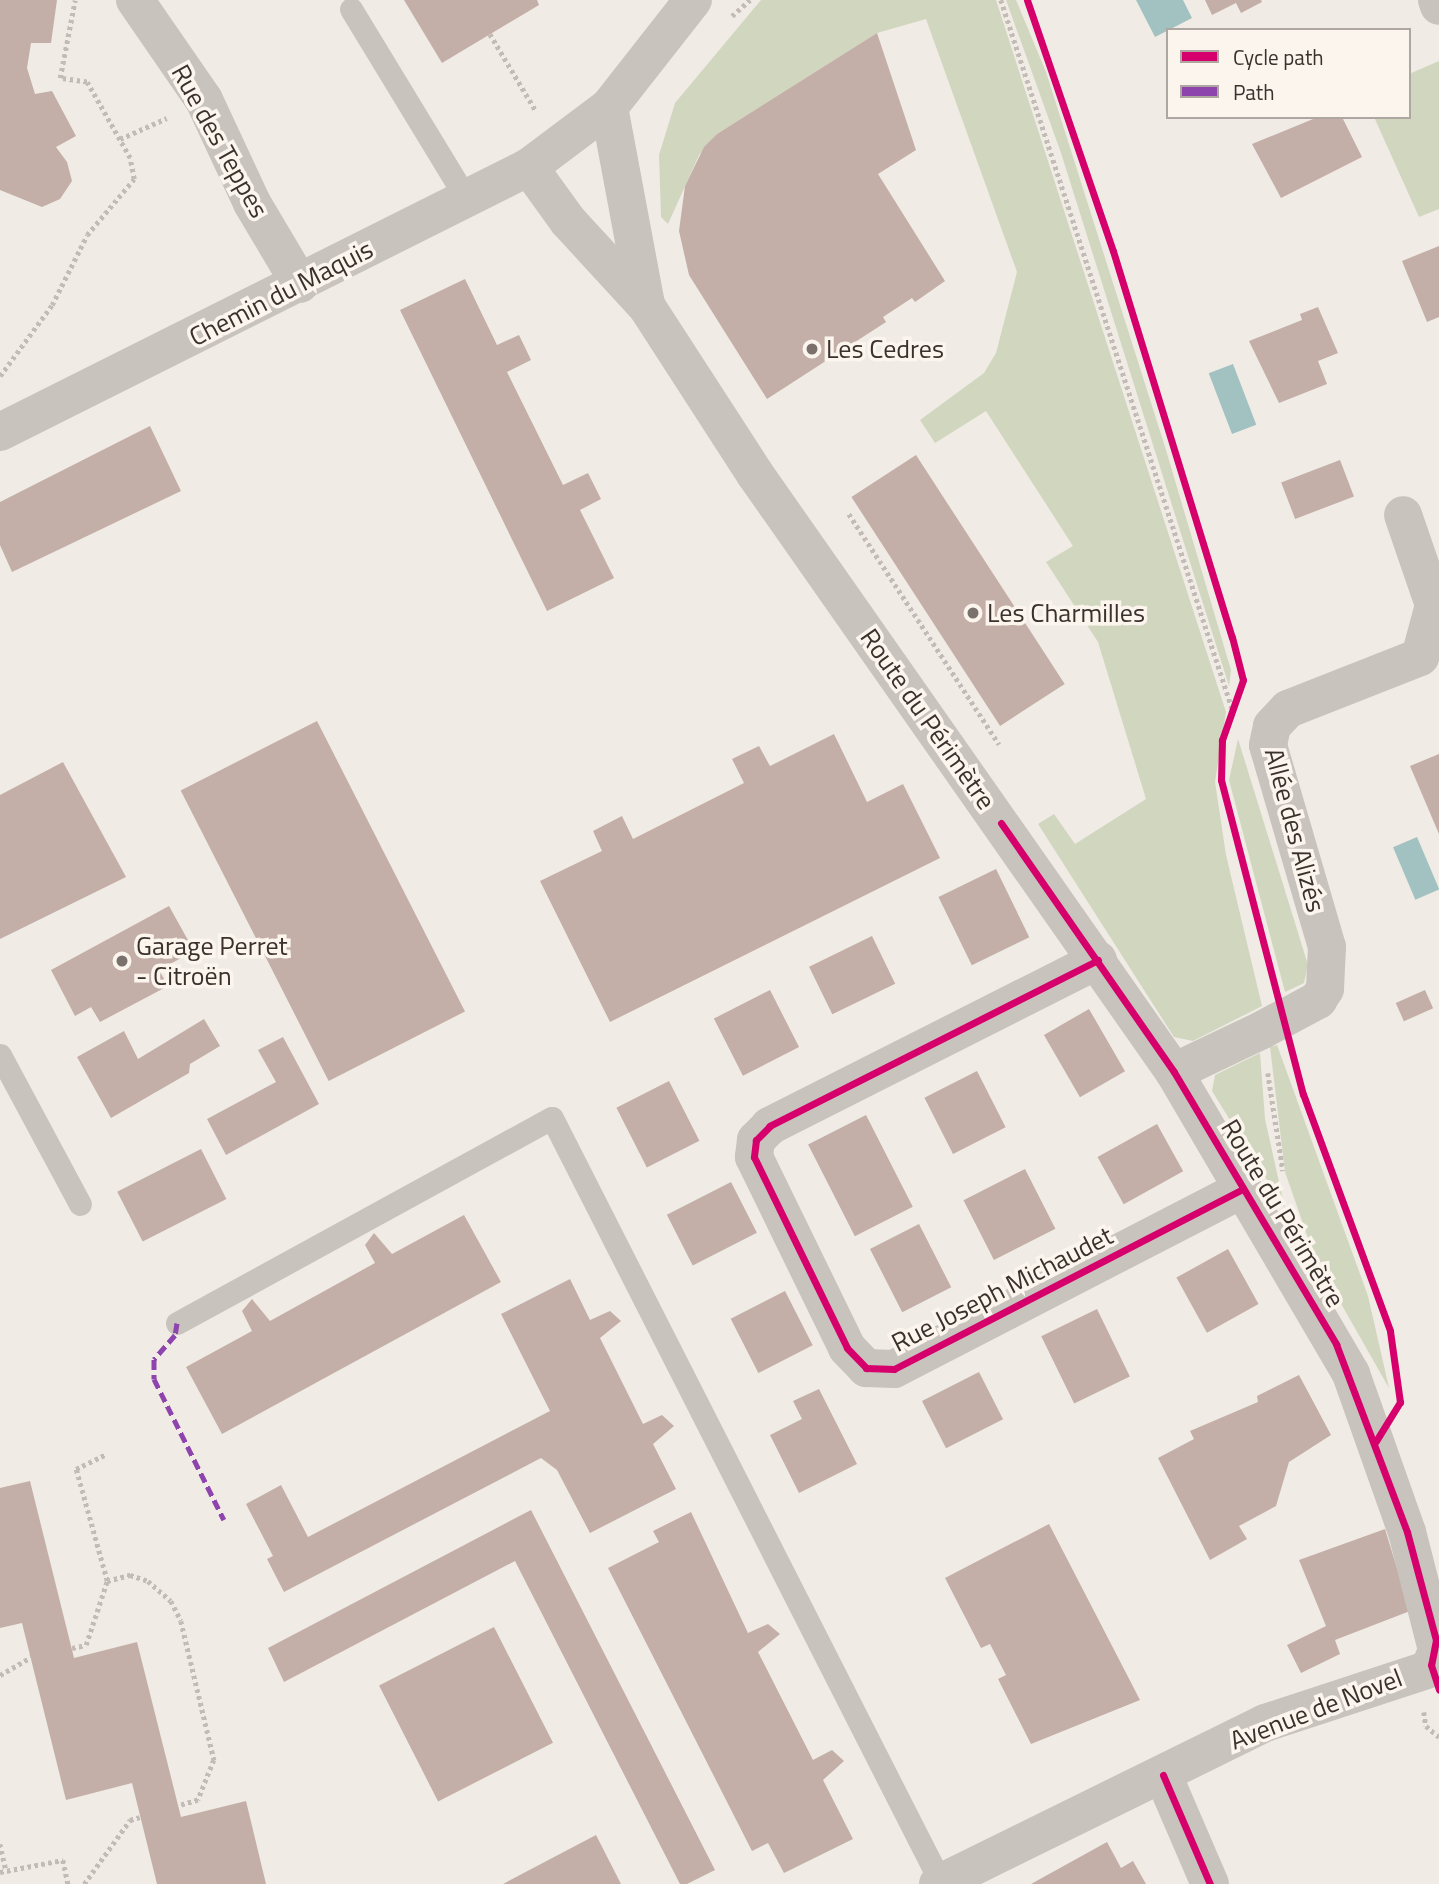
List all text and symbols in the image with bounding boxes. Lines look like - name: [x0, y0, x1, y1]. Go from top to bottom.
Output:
- legend: [1166, 28, 1411, 119]
- text: Cycle path: [1233, 41, 1324, 73]
- street label: Rue des Teppes: [165, 59, 275, 223]
- text: Path: [1233, 76, 1275, 108]
- street label: Chemin du Maquis: [184, 233, 378, 353]
- place label: Les Cedres: [826, 333, 944, 365]
- marker: Les Cedres: [804, 341, 820, 357]
- place label: Les Charmilles: [987, 597, 1145, 629]
- marker: Les Charmilles: [965, 605, 981, 621]
- street label: Route du Périmètre: [854, 623, 1002, 815]
- street label: Allée des Alizés: [1258, 745, 1332, 915]
- place label: Garage Perret - Citroën: [136, 930, 288, 992]
- marker: Garage Perret - Citroën: [114, 953, 130, 969]
- street label: Route du Périmètre: [1215, 1113, 1351, 1313]
- street label: Rue Joseph Michaudet: [886, 1220, 1118, 1358]
- street label: Avenue de Novel: [1225, 1662, 1407, 1756]

